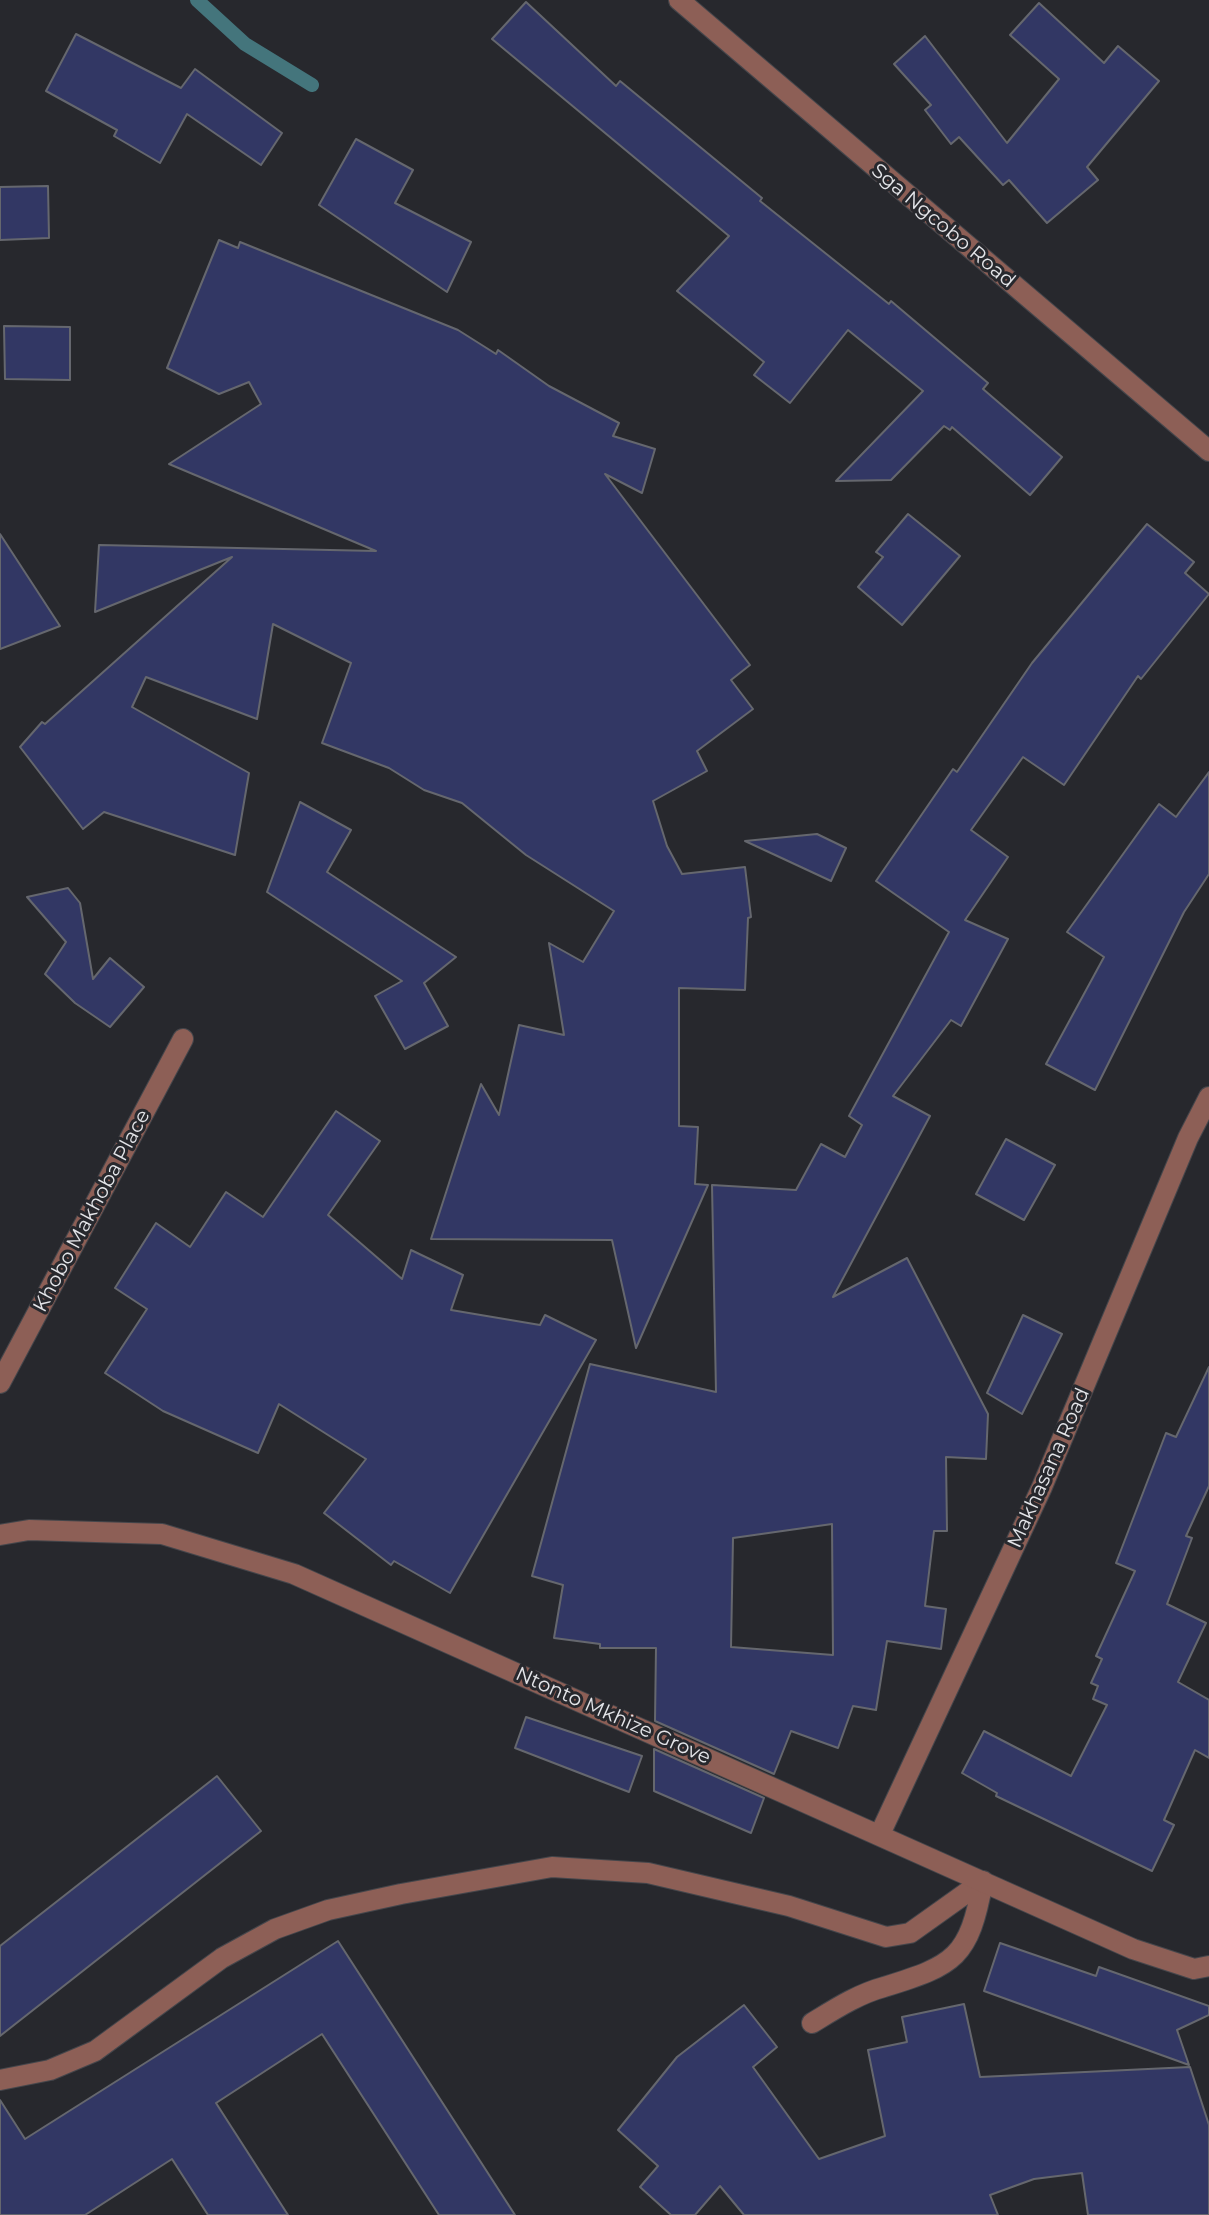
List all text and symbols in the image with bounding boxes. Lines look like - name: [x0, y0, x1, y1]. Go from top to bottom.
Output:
- street label: Sga Ngcobo Road: [866, 159, 1020, 293]
- street label: Khobo Makhoba Place: [28, 1106, 156, 1316]
- street label: Makhasana Road: [1003, 1384, 1095, 1552]
- street label: Ntonto Mkhize Grove: [512, 1662, 714, 1770]

